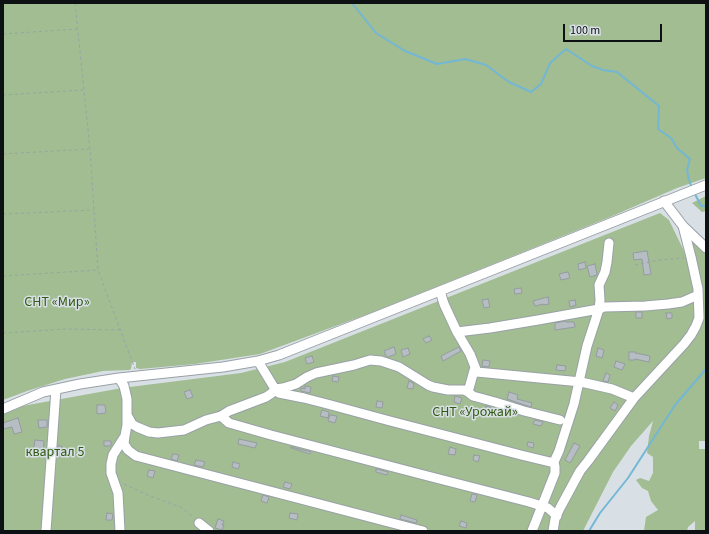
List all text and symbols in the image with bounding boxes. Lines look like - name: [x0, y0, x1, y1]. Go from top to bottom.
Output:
- scale bar: [565, 16, 664, 42]
- text: 100 m: [570, 22, 600, 39]
- park label: СНТ «Мир»: [24, 295, 90, 311]
- park label: СНТ «Урожай»: [432, 405, 518, 421]
- park label: квартал 5: [25, 445, 85, 461]

